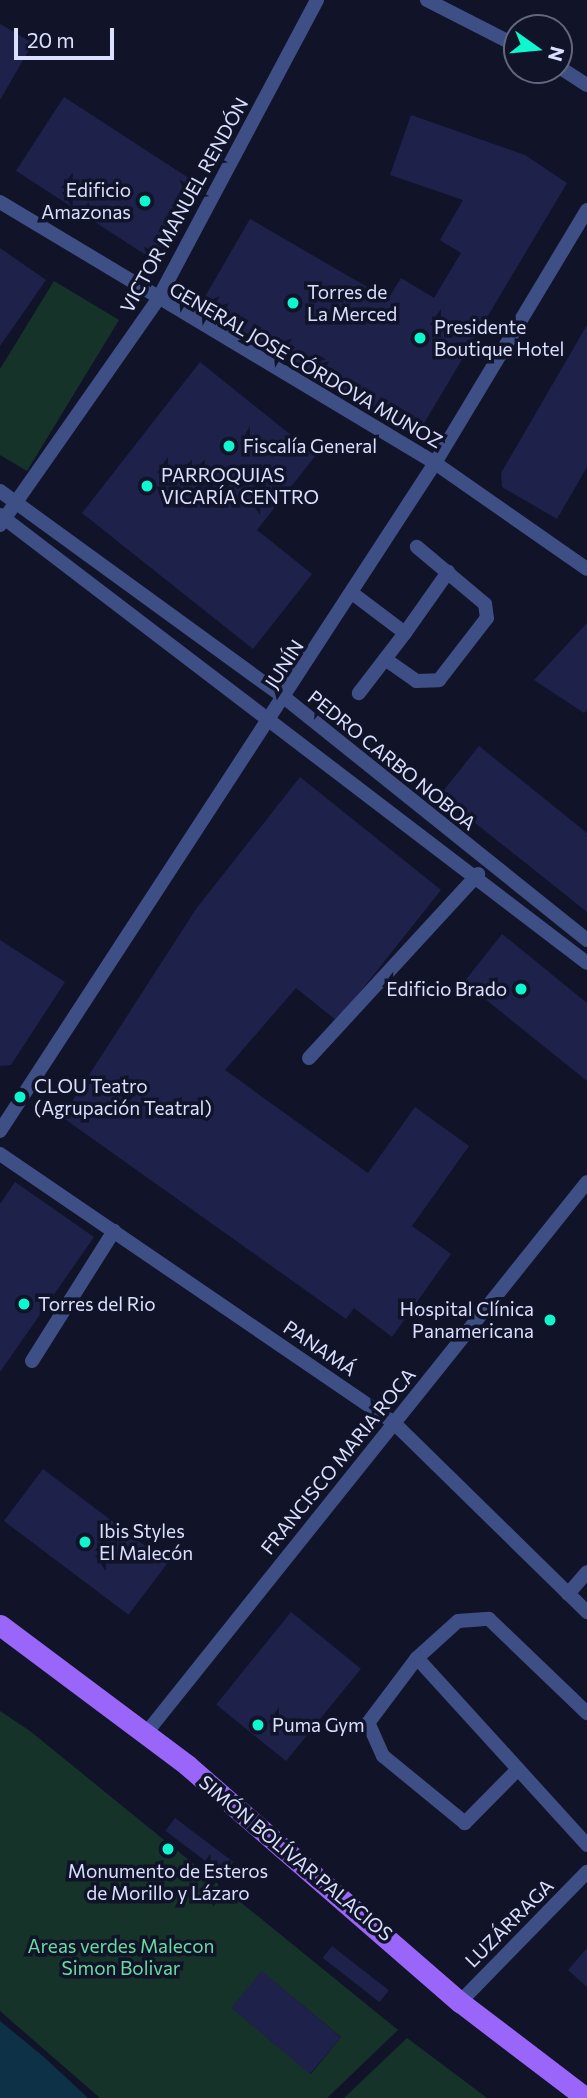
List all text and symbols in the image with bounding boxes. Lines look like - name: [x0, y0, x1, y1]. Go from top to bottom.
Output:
- scale bar: [18, 14, 117, 58]
- north arrow: [503, 14, 573, 84]
- text: 20 m: [27, 27, 75, 52]
- text: N: [544, 44, 570, 64]
- street label: VICTOR MANUEL RENDÓN: [115, 94, 253, 316]
- place label: Edificio Amazonas: [41, 179, 131, 223]
- marker: Edificio Amazonas: [137, 193, 153, 209]
- street label: GENERAL JOSE CÓRDOVA MUNOZ: [166, 277, 446, 453]
- place label: Torres de La Merced: [307, 281, 397, 325]
- marker: Torres de La Merced: [285, 295, 301, 311]
- place label: Presidente Boutique Hotel: [434, 316, 564, 360]
- marker: Presidente Boutique Hotel: [412, 330, 428, 346]
- place label: Fiscalía General: [243, 435, 377, 457]
- marker: Fiscalía General: [221, 438, 237, 454]
- place label: PARROQUIAS VICARÍA CENTRO: [161, 464, 319, 508]
- marker: PARROQUIAS VICARÍA CENTRO: [139, 478, 155, 494]
- street label: JUNÍN: [260, 635, 308, 693]
- street label: PEDRO CARBO NOBOA: [304, 685, 480, 835]
- place label: Edificio Brado: [386, 978, 507, 1000]
- marker: Edificio Brado: [513, 981, 529, 997]
- place label: CLOU Teatro (Agrupación Teatral): [34, 1075, 212, 1119]
- marker: CLOU Teatro (Agrupación Teatral): [12, 1089, 28, 1105]
- place label: Torres del Rio: [38, 1293, 156, 1315]
- marker: Torres del Rio: [16, 1296, 32, 1312]
- place label: Hospital Clínica Panamericana: [400, 1298, 534, 1342]
- marker: Hospital Clínica Panamericana: [540, 1310, 560, 1330]
- street label: PANAMÁ: [279, 1315, 361, 1381]
- street label: FRANCISCO MARIA ROCA: [256, 1363, 420, 1559]
- place label: Ibis Styles El Malecón: [99, 1520, 193, 1564]
- marker: Ibis Styles El Malecón: [77, 1534, 93, 1550]
- place label: Puma Gym: [272, 1714, 365, 1736]
- marker: Puma Gym: [250, 1717, 266, 1733]
- street label: SIMÓN BOLÍVAR PALACIOS: [195, 1770, 397, 1946]
- marker: Monumento de Esteros de Morillo y Lázaro: [160, 1841, 176, 1857]
- place label: Monumento de Esteros de Morillo y Lázaro: [68, 1860, 268, 1904]
- street label: LUZÁRRAGA: [460, 1874, 558, 1972]
- park label: Areas verdes Malecon Simon Bolivar: [27, 1935, 215, 1979]

